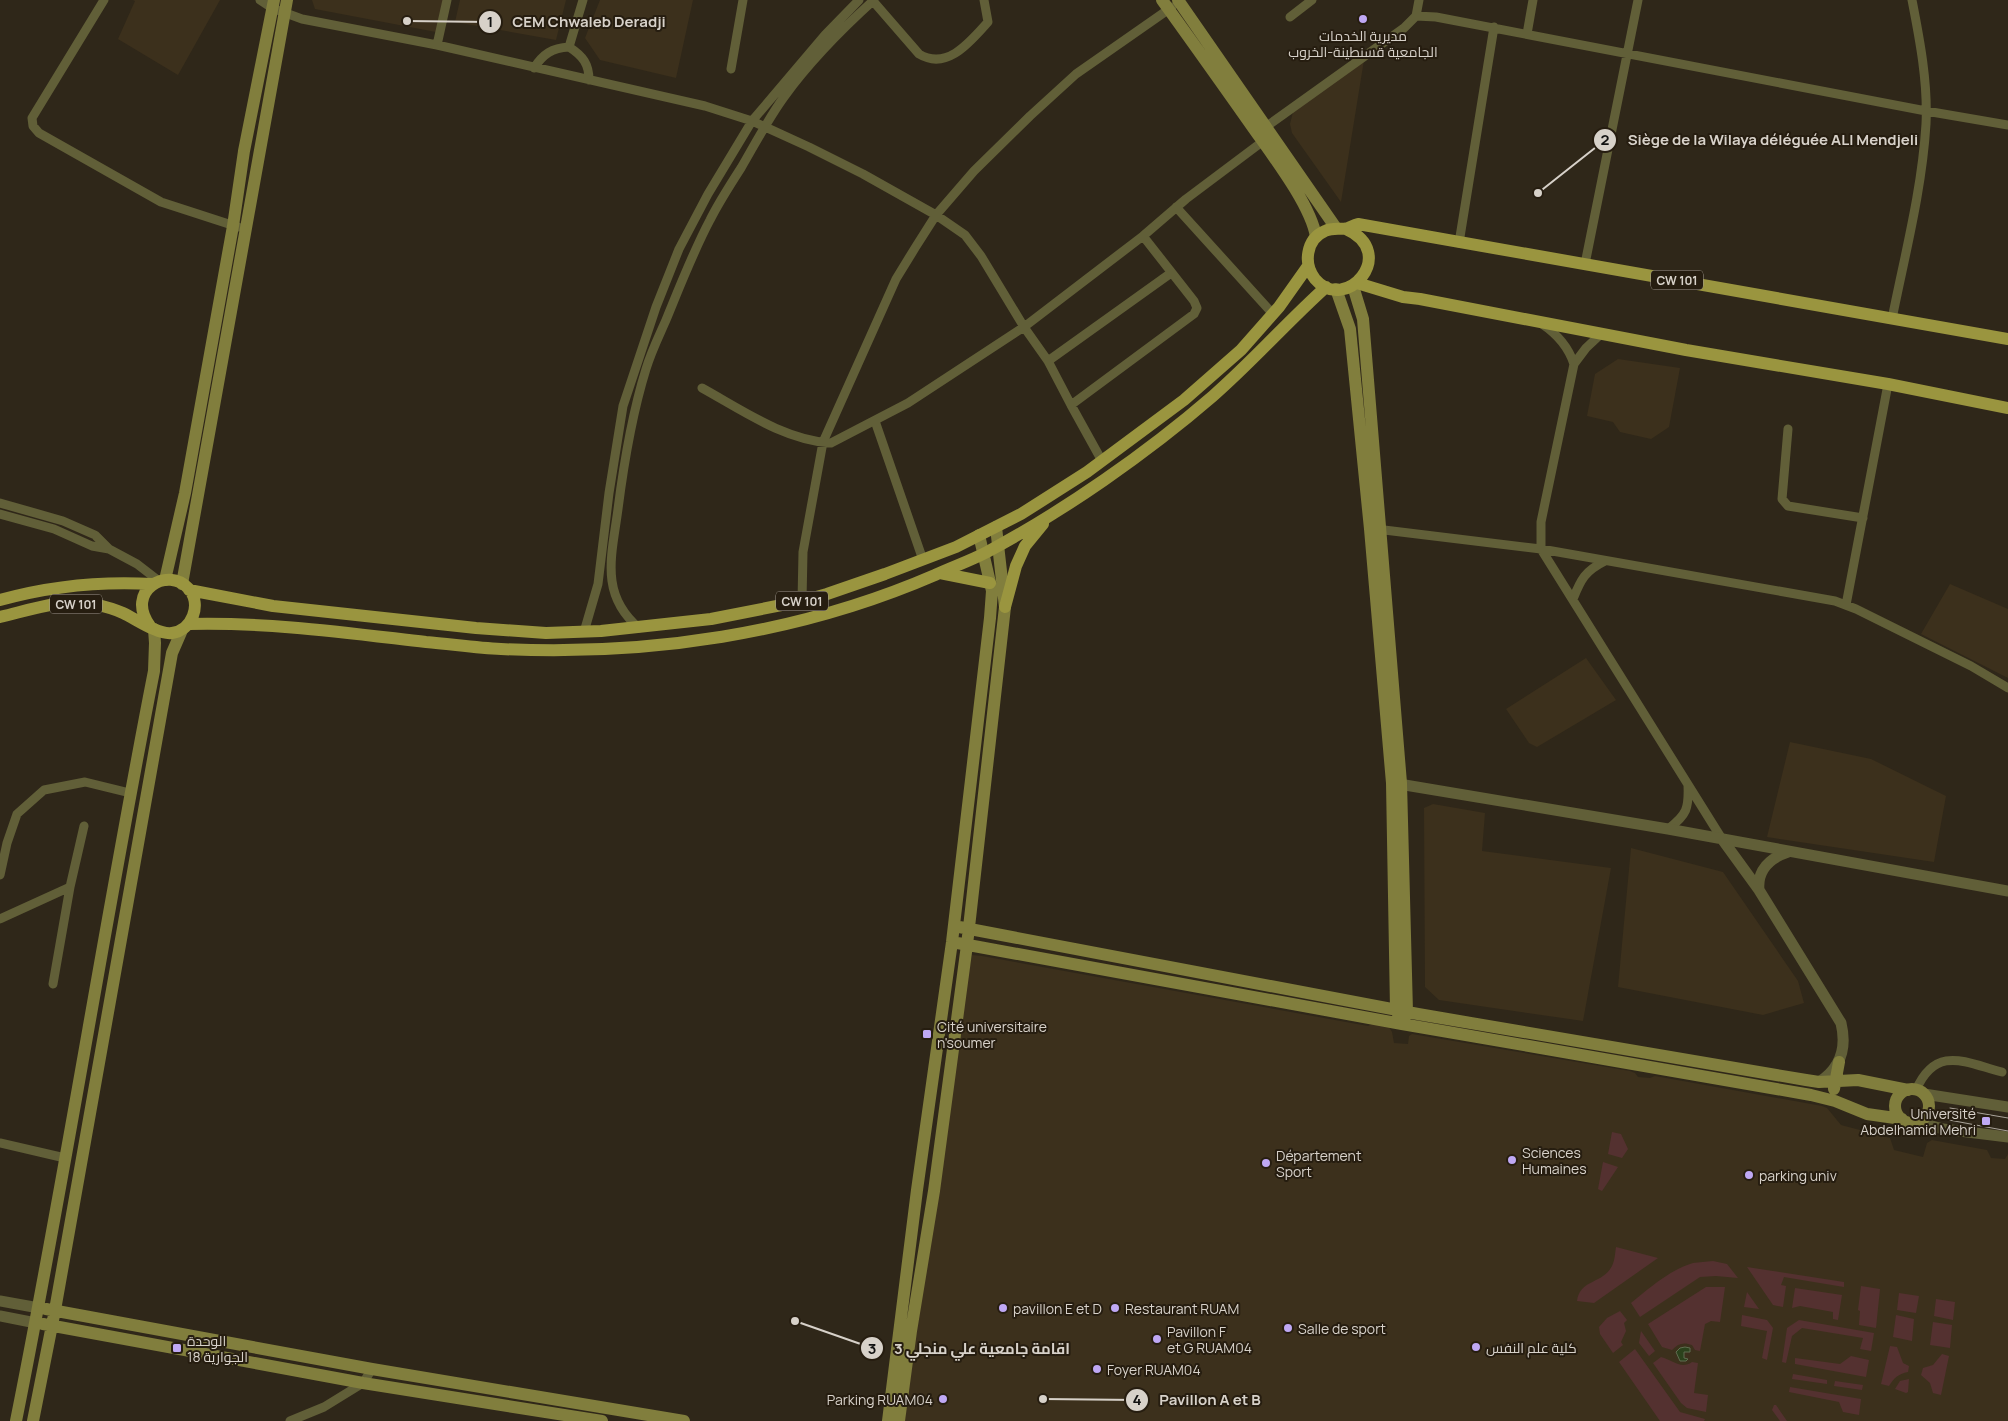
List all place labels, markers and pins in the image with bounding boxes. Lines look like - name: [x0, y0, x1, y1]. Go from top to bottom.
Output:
- callout: CEM Chwaleb Deradji: [477, 7, 676, 37]
- marker: مديرية الخدمات الجامعية قسنطينة-الخروب: [1357, 13, 1369, 25]
- place label: مديرية الخدمات الجامعية قسنطينة-الخروب: [1288, 26, 1438, 61]
- callout: Siège de la Wilaya déléguée ALI Mendjeli: [1593, 125, 1928, 155]
- place label: Cité universitaire n'soumer: [937, 1017, 1047, 1052]
- marker: Cité universitaire n'soumer: [921, 1028, 933, 1040]
- place label: Université Abdelhamid Mehri: [1860, 1104, 1976, 1139]
- marker: Université Abdelhamid Mehri: [1980, 1115, 1992, 1127]
- place label: Sciences Humaines: [1522, 1143, 1587, 1178]
- place label: Département Sport: [1276, 1146, 1362, 1181]
- marker: Sciences Humaines: [1506, 1154, 1518, 1166]
- marker: Département Sport: [1260, 1157, 1272, 1169]
- place label: parking univ: [1759, 1166, 1837, 1185]
- marker: parking univ: [1743, 1169, 1755, 1181]
- place label: pavillon E et D: [1013, 1299, 1102, 1318]
- place label: Restaurant RUAM: [1125, 1299, 1239, 1318]
- marker: pavillon E et D: [997, 1302, 1009, 1314]
- marker: Restaurant RUAM: [1109, 1302, 1121, 1314]
- place label: Salle de sport: [1298, 1319, 1386, 1338]
- place label: Pavillon F et G RUAM04: [1167, 1322, 1252, 1357]
- marker: Salle de sport: [1282, 1322, 1294, 1334]
- place label: الوحدة الجوارية 18: [187, 1331, 248, 1366]
- callout: اقامة جامعية علي منجلي 3: [860, 1333, 1080, 1363]
- marker: Pavillon F et G RUAM04: [1151, 1333, 1163, 1345]
- place label: كلية علم النفس: [1486, 1338, 1577, 1358]
- marker: كلية علم النفس: [1470, 1341, 1482, 1353]
- marker: الوحدة الجوارية 18: [171, 1342, 183, 1354]
- place label: Foyer RUAM04: [1107, 1360, 1201, 1379]
- marker: Foyer RUAM04: [1091, 1363, 1103, 1375]
- callout: Pavillon A et B: [1125, 1385, 1271, 1415]
- place label: Parking RUAM04: [827, 1390, 933, 1409]
- marker: Parking RUAM04: [937, 1393, 949, 1405]

